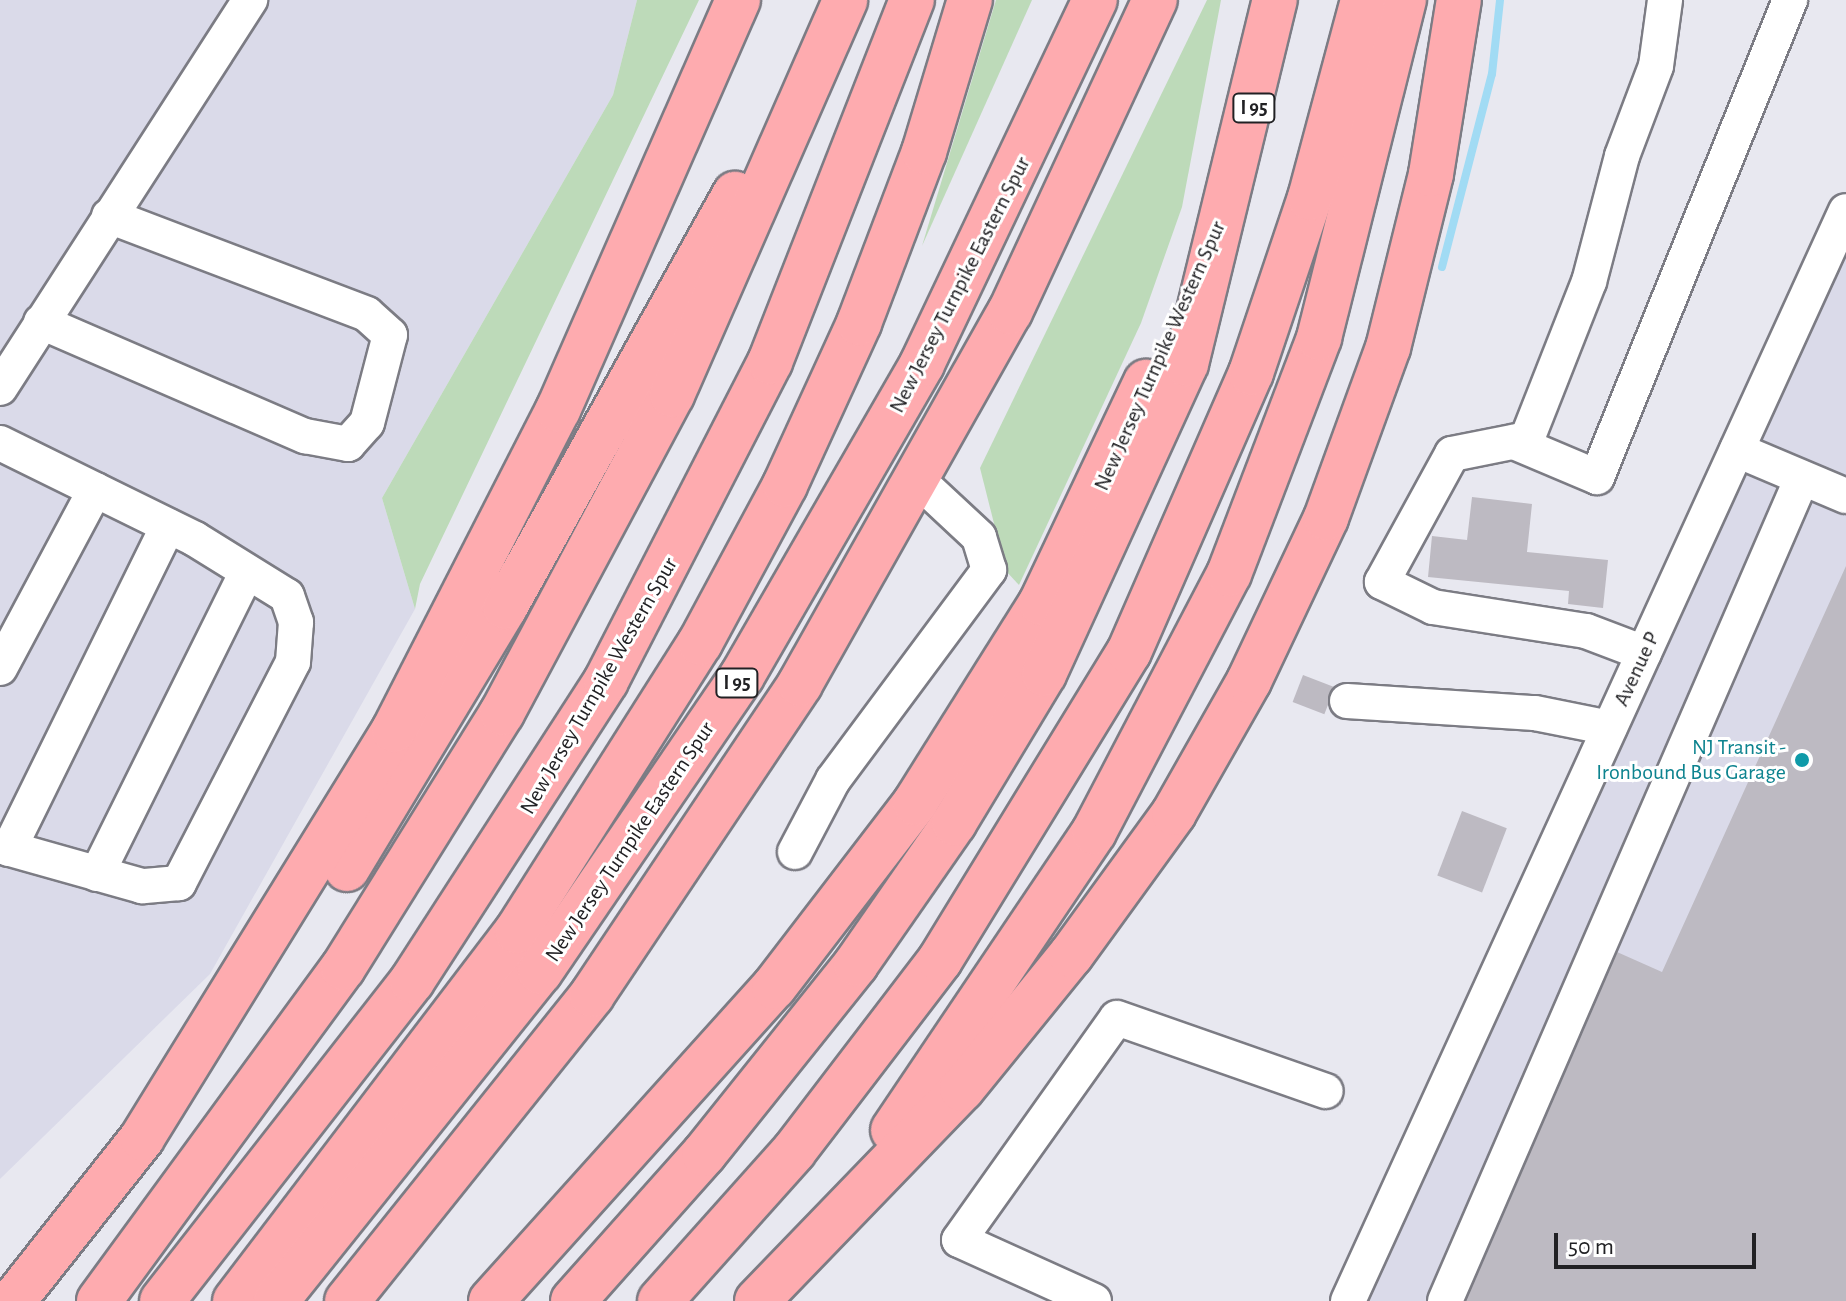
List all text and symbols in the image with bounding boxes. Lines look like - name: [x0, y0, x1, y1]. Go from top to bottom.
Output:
- road number: I 95: [1232, 92, 1276, 124]
- street label: New Jersey Turnpike Eastern Spur: [884, 153, 1036, 417]
- street label: New Jersey Turnpike Western Spur: [1088, 217, 1232, 495]
- street label: New Jersey Turnpike Western Spur: [514, 553, 684, 819]
- street label: Avenue P: [1608, 628, 1666, 710]
- road number: I 95: [715, 667, 759, 699]
- street label: New Jersey Turnpike Eastern Spur: [540, 717, 720, 967]
- place label: NJ Transit - Ironbound Bus Garage: [1596, 734, 1786, 786]
- marker: NJ Transit - Ironbound Bus Garage: [1793, 751, 1811, 769]
- scale bar: [1558, 1217, 1760, 1267]
- text: 50 m: [1568, 1235, 1614, 1259]

